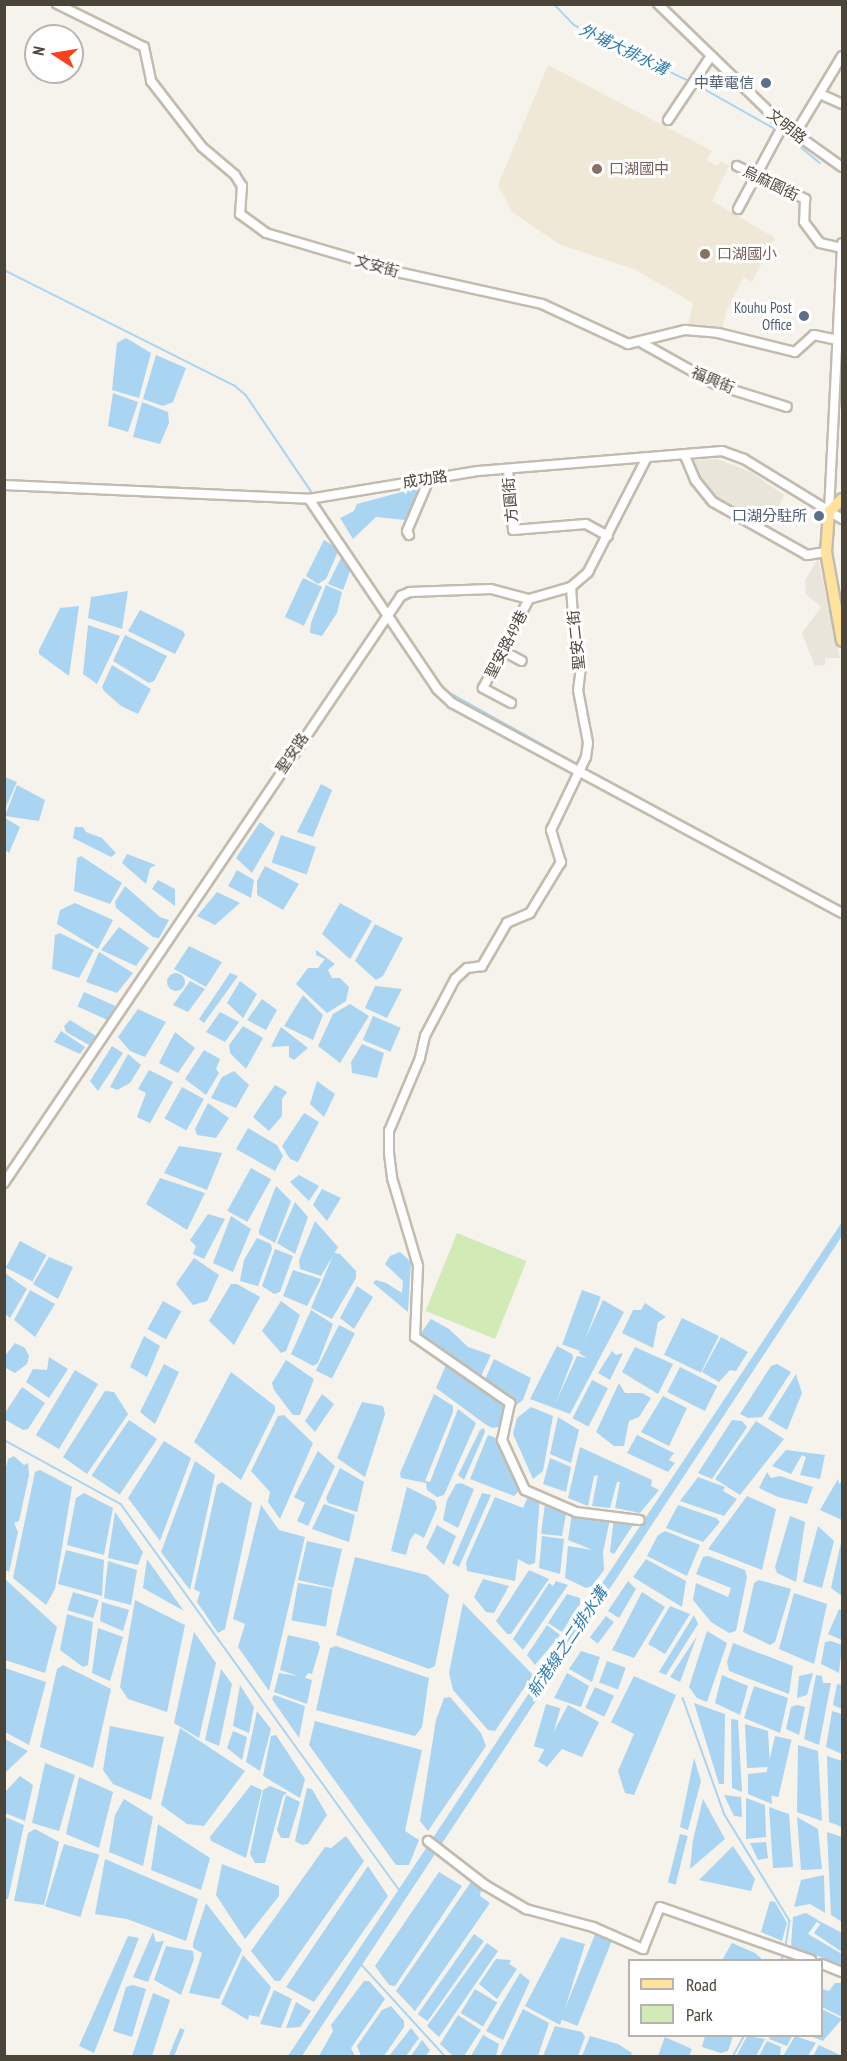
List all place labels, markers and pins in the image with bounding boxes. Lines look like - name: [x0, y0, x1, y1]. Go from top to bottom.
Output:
- place label: 中華電信: [694, 74, 754, 92]
- marker: 中華電信: [759, 76, 773, 90]
- place label: 口湖國中: [609, 160, 669, 178]
- marker: 口湖國中: [590, 162, 604, 176]
- place label: 口湖國小: [717, 245, 777, 263]
- marker: 口湖國小: [698, 247, 712, 261]
- place label: Kouhu Post Office: [734, 298, 792, 333]
- marker: Kouhu Post Office: [797, 309, 811, 323]
- place label: 口湖分駐所: [732, 507, 807, 525]
- marker: 口湖分駐所: [812, 509, 826, 523]

